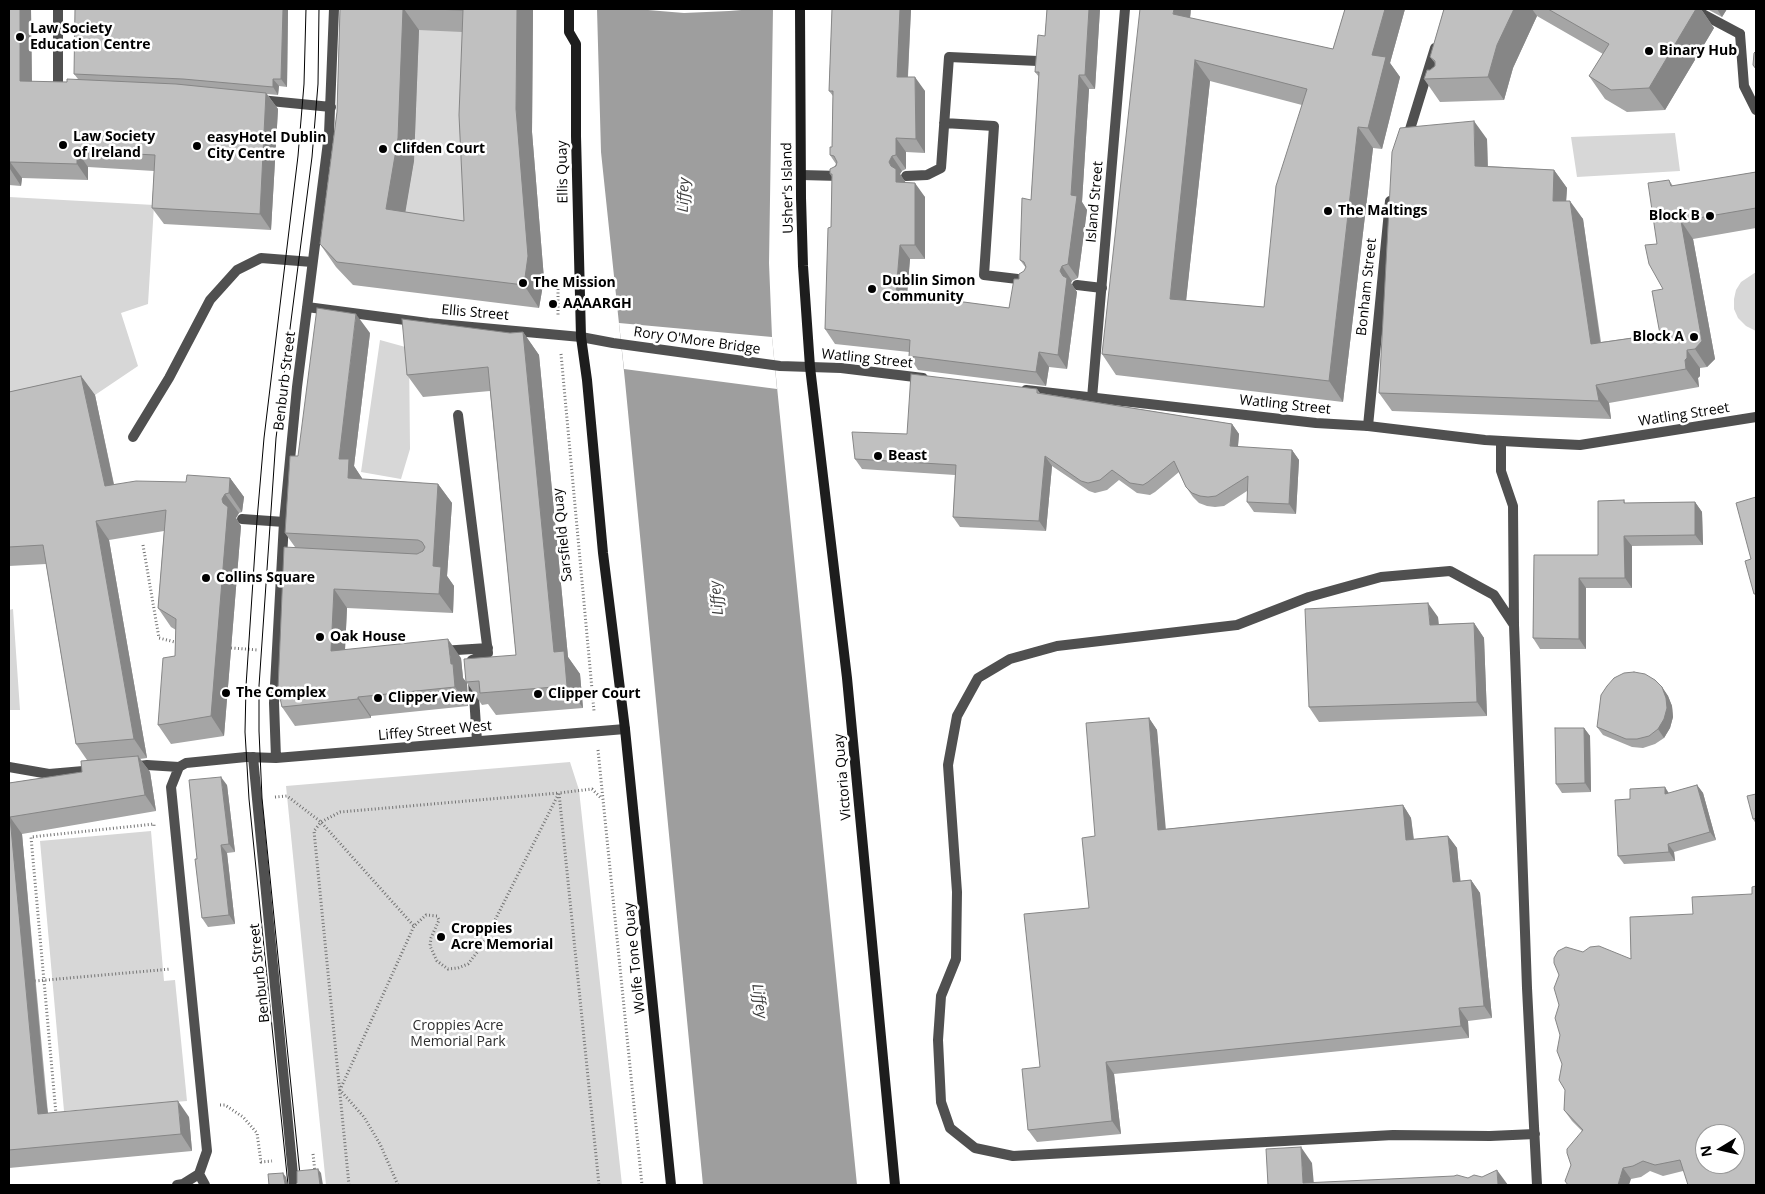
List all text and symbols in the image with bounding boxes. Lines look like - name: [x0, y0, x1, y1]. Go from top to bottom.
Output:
- place label: Law Society Education Centre: [30, 21, 151, 54]
- marker: Law Society Education Centre: [14, 31, 26, 43]
- place label: Binary Hub: [1659, 43, 1737, 59]
- marker: Binary Hub: [1643, 45, 1655, 57]
- place label: Law Society of Ireland: [73, 129, 155, 162]
- place label: easyHotel Dublin City Centre: [207, 130, 326, 162]
- marker: Law Society of Ireland: [57, 139, 69, 151]
- marker: easyHotel Dublin City Centre: [191, 140, 203, 152]
- street label: Ellis Quay: [554, 140, 572, 204]
- place label: Clifden Court: [393, 141, 485, 157]
- street label: Usher's Island: [779, 142, 797, 234]
- marker: Clifden Court: [377, 143, 389, 155]
- street label: Island Street: [1083, 161, 1107, 243]
- water label: Liffey: [674, 177, 694, 213]
- place label: The Maltings: [1338, 203, 1428, 219]
- marker: The Maltings: [1322, 205, 1334, 217]
- place label: Block B: [1649, 208, 1700, 224]
- marker: Block B: [1704, 210, 1716, 222]
- street label: Bonham Street: [1354, 237, 1380, 337]
- place label: Dublin Simon Community: [882, 273, 975, 306]
- place label: The Mission: [533, 275, 616, 291]
- marker: The Mission: [517, 277, 529, 289]
- marker: Dublin Simon Community: [866, 283, 878, 295]
- place label: AAAARGH: [563, 296, 632, 312]
- marker: AAAARGH: [547, 298, 559, 310]
- street label: Ellis Street: [441, 302, 509, 324]
- street label: Rory O'More Bridge: [632, 324, 762, 358]
- place label: Block A: [1632, 329, 1684, 345]
- street label: Benburb Street: [271, 331, 299, 431]
- marker: Block A: [1688, 331, 1700, 343]
- street label: Watling Street: [821, 346, 913, 372]
- street label: Watling Street: [1239, 392, 1331, 418]
- street label: Watling Street: [1637, 400, 1731, 430]
- place label: Beast: [888, 448, 927, 464]
- marker: Beast: [872, 450, 884, 462]
- street label: Sarsfield Quay: [550, 487, 576, 583]
- place label: Collins Square: [216, 570, 315, 586]
- marker: Collins Square: [200, 572, 212, 584]
- water label: Liffey: [706, 580, 728, 616]
- place label: Oak House: [330, 629, 406, 645]
- marker: Oak House: [314, 631, 326, 643]
- place label: The Complex: [236, 685, 326, 701]
- place label: Clipper Court: [548, 686, 641, 702]
- marker: The Complex: [220, 687, 232, 699]
- marker: Clipper Court: [532, 688, 544, 700]
- place label: Clipper View: [388, 690, 475, 706]
- marker: Clipper View: [372, 692, 384, 704]
- street label: Liffey Street West: [378, 718, 492, 744]
- street label: Victoria Quay: [831, 733, 855, 821]
- street label: Wolfe Tone Quay: [621, 902, 649, 1014]
- place label: Croppies Acre Memorial: [451, 921, 553, 954]
- street label: Benburb Street: [246, 923, 274, 1023]
- marker: Croppies Acre Memorial: [435, 931, 447, 943]
- water label: Liffey: [748, 983, 770, 1019]
- park label: Croppies Acre Memorial Park: [410, 1018, 506, 1050]
- north arrow: [1695, 1124, 1745, 1174]
- text: N: [1695, 1144, 1716, 1158]

